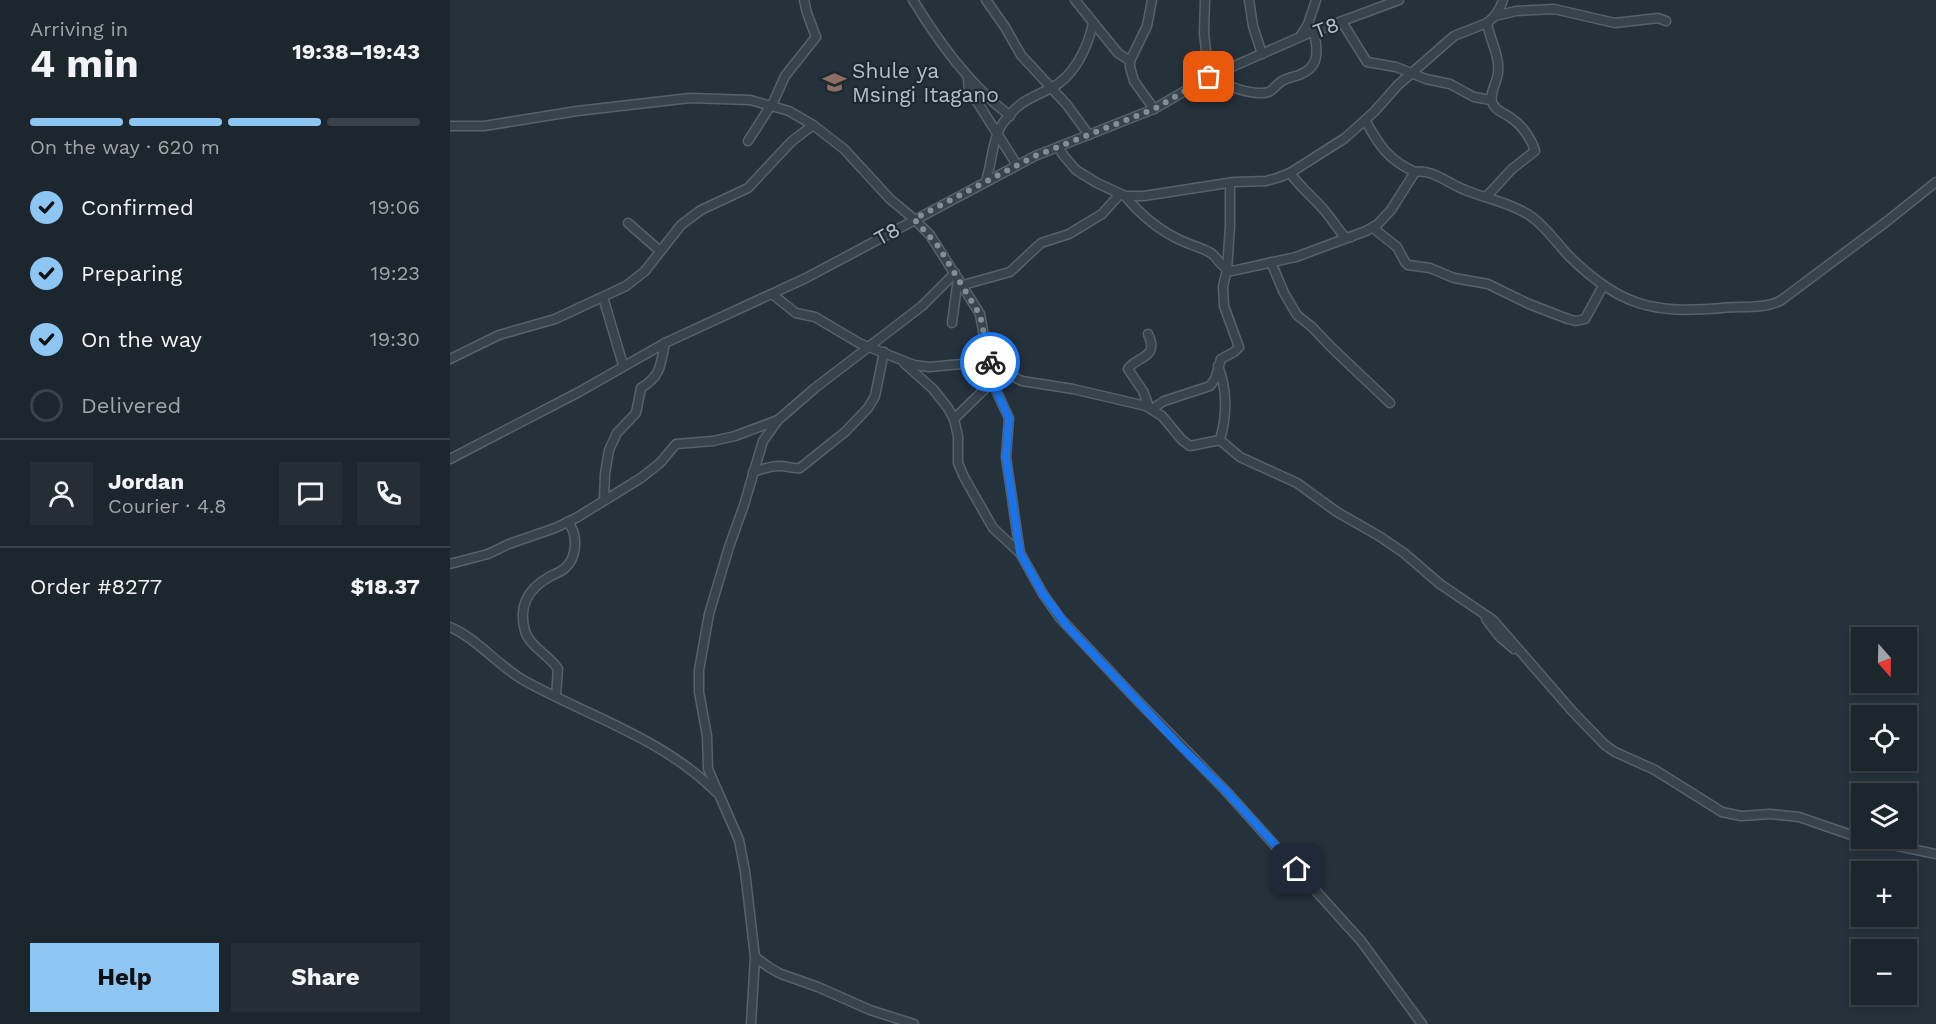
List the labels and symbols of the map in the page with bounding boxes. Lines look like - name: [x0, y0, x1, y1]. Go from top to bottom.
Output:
- street label: T8: [1310, 11, 1342, 44]
- pin: [1183, 51, 1234, 102]
- place label: Shule ya Msingi Itagano: [852, 58, 999, 107]
- school or university icon: Shule ya Msingi Itagano: [821, 70, 847, 96]
- street label: T8: [869, 216, 904, 251]
- courier: [960, 332, 1020, 392]
- north arrow: [1851, 627, 1917, 693]
- pin: [1271, 843, 1322, 894]

